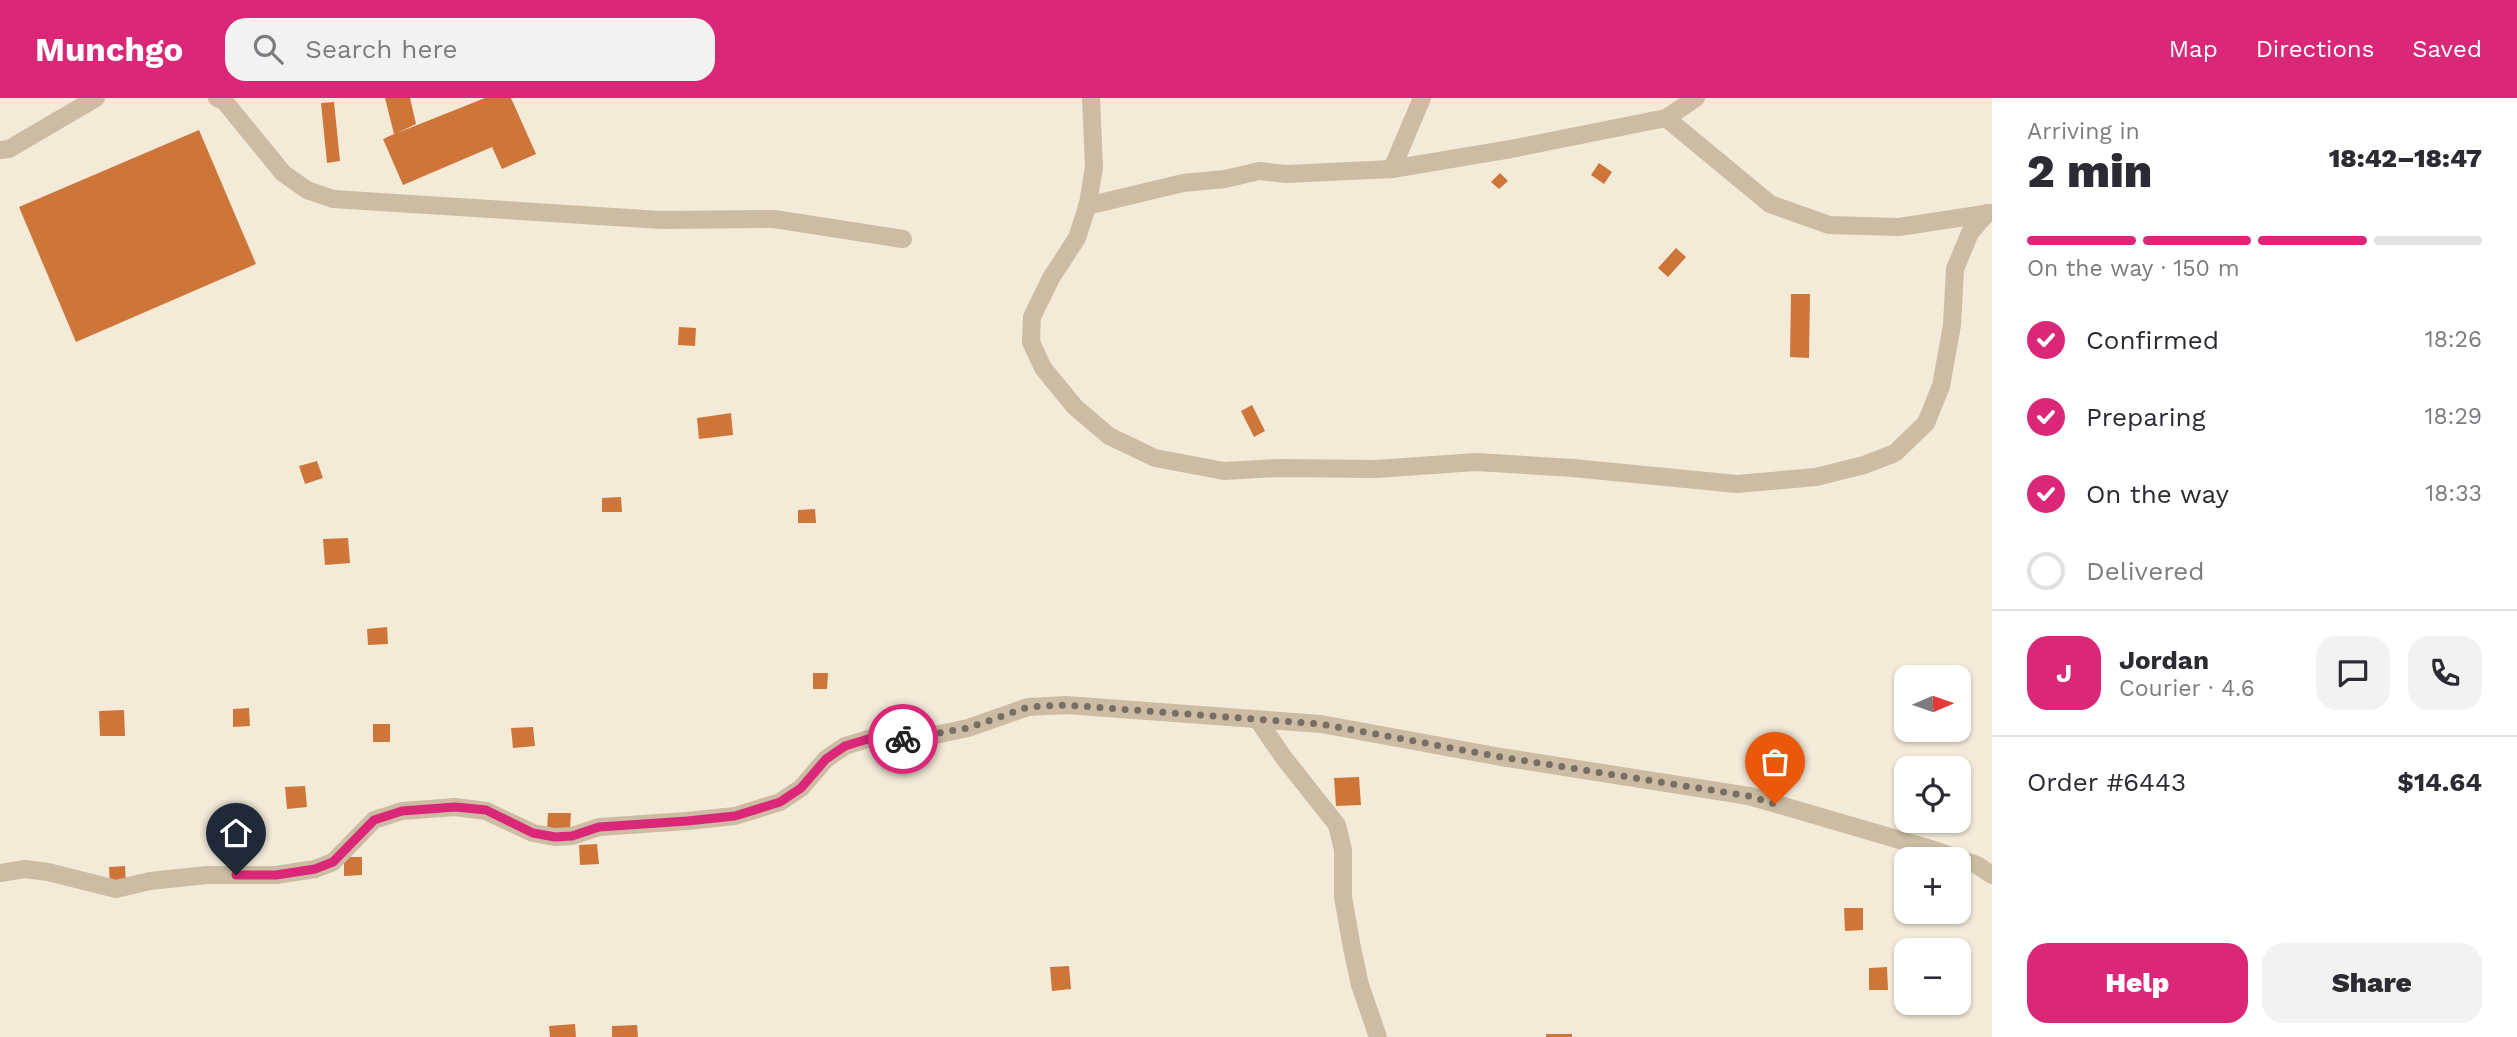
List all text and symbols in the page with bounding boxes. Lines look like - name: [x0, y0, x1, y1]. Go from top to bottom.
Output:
- search box: [225, 18, 715, 81]
- text: Munchgo: [35, 30, 183, 69]
- icon: search: [249, 30, 287, 68]
- text: Search here: [305, 34, 458, 64]
- text: Map: [2169, 35, 2218, 63]
- text: Directions: [2256, 35, 2374, 63]
- text: Saved: [2412, 35, 2482, 63]
- text: Arriving in: [2027, 118, 2140, 145]
- text: 18:42–18:47: [2329, 143, 2482, 173]
- text: 2 min: [2027, 144, 2152, 198]
- text: On the way · 150 m: [2027, 255, 2240, 282]
- icon: check: [2027, 321, 2065, 359]
- text: Confirmed: [2086, 325, 2219, 355]
- text: 18:26: [2425, 326, 2482, 353]
- icon: check: [2027, 398, 2065, 436]
- text: Preparing: [2086, 402, 2206, 432]
- text: 18:29: [2424, 403, 2482, 430]
- icon: check: [2027, 475, 2065, 513]
- text: On the way: [2086, 479, 2229, 509]
- text: 18:33: [2425, 480, 2482, 507]
- text: Delivered: [2086, 556, 2205, 586]
- button: chat: [2316, 636, 2390, 710]
- button: phone: [2408, 636, 2482, 710]
- text: Jordan: [2119, 645, 2209, 675]
- text: J: [2056, 658, 2072, 688]
- north arrow: [1894, 665, 1970, 742]
- map controls: [1894, 665, 1971, 1015]
- text: Courier · 4.6: [2119, 675, 2255, 702]
- courier: [868, 704, 938, 774]
- icon: bike: [884, 720, 922, 758]
- pin: [1745, 732, 1805, 804]
- icon: bag: [1756, 743, 1794, 781]
- button: locate: [1894, 756, 1971, 833]
- text: Order #6443: [2027, 767, 2186, 797]
- text: $14.64: [2397, 767, 2482, 797]
- pin: [206, 803, 266, 875]
- icon: home: [217, 814, 255, 852]
- button: +: [1894, 847, 1971, 924]
- button: −: [1894, 938, 1971, 1015]
- button: Help: [2027, 943, 2248, 1023]
- button: Share: [2262, 943, 2482, 1023]

